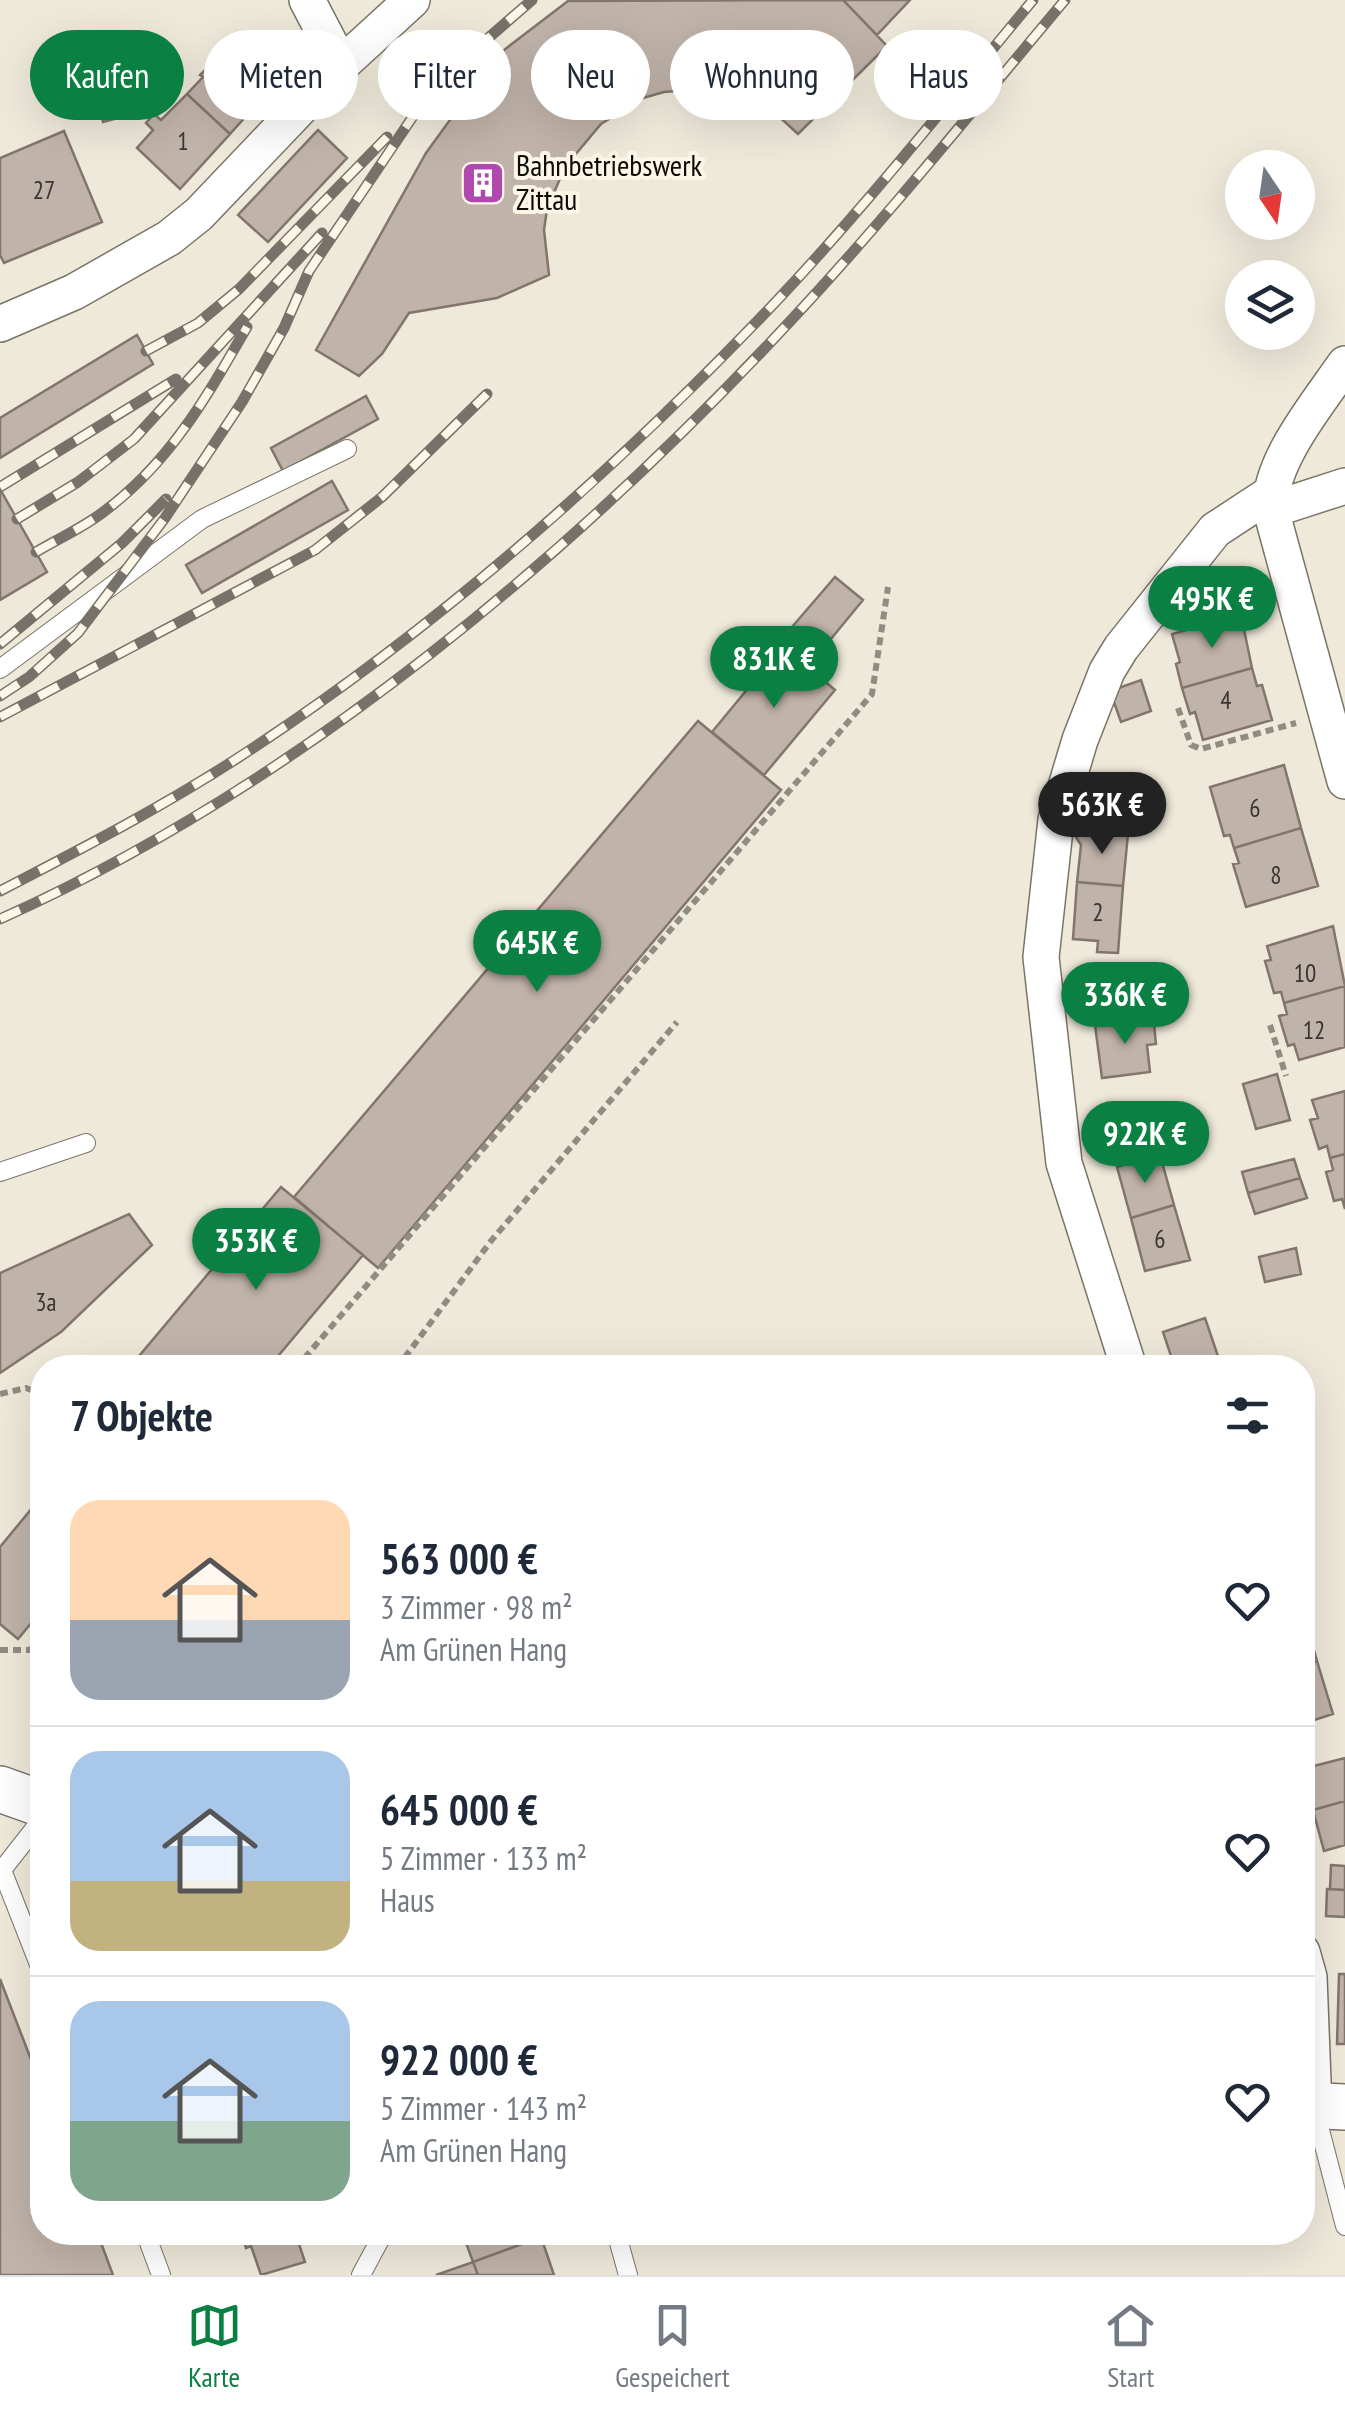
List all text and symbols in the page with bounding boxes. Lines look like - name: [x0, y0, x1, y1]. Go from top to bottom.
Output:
- chip: Kaufen: [30, 30, 184, 120]
- chip: Mieten: [204, 30, 358, 120]
- chip: Filter: [378, 30, 511, 120]
- chip: Neu: [531, 30, 650, 120]
- chip: Wohnung: [670, 30, 854, 120]
- chip: Haus: [874, 30, 1003, 120]
- house number: 1: [177, 125, 189, 157]
- place label: Bahnbetriebswerk Zittau: [516, 145, 702, 218]
- north arrow: [1225, 150, 1315, 240]
- map controls: [1225, 150, 1315, 350]
- building icon: Bahnbetriebswerk Zittau: [460, 160, 506, 206]
- house number: 27: [33, 174, 55, 206]
- button: layers: [1225, 260, 1315, 350]
- pin: 495K €: [1131, 566, 1293, 651]
- text: 495K €: [1170, 577, 1254, 619]
- pin: 831K €: [693, 626, 855, 711]
- text: 831K €: [732, 637, 816, 679]
- house number: 4: [1220, 684, 1232, 716]
- pin: 563K €: [1021, 772, 1183, 857]
- text: 563K €: [1060, 783, 1144, 825]
- house number: 6: [1249, 792, 1261, 824]
- house number: 8: [1270, 859, 1282, 891]
- house number: 2: [1092, 896, 1104, 928]
- pin: 645K €: [456, 910, 618, 995]
- text: 645K €: [495, 921, 579, 963]
- house number: 10: [1294, 957, 1316, 989]
- pin: 336K €: [1044, 962, 1206, 1047]
- text: 336K €: [1083, 973, 1167, 1015]
- house number: 12: [1303, 1014, 1325, 1046]
- pin: 922K €: [1064, 1101, 1226, 1186]
- text: 922K €: [1103, 1112, 1187, 1154]
- pin: 353K €: [175, 1208, 337, 1293]
- text: 353K €: [214, 1219, 298, 1261]
- house number: 6: [1154, 1223, 1166, 1255]
- house number: 3a: [35, 1286, 57, 1318]
- text: 7 Objekte: [70, 1388, 213, 1443]
- icon: filters: [1220, 1388, 1275, 1443]
- text: 563 000 €: [380, 1531, 538, 1586]
- icon: home: [150, 1540, 270, 1660]
- icon: heart: [1220, 1573, 1275, 1628]
- text: 3 Zimmer · 98 m²: [380, 1586, 573, 1628]
- text: Am Grünen Hang: [380, 1628, 567, 1670]
- text: 645 000 €: [380, 1782, 538, 1837]
- icon: home: [150, 1791, 270, 1911]
- icon: heart: [1220, 1824, 1275, 1879]
- text: 5 Zimmer · 133 m²: [380, 1837, 587, 1879]
- text: Haus: [380, 1879, 435, 1921]
- text: 922 000 €: [380, 2032, 538, 2087]
- icon: home: [150, 2041, 270, 2161]
- icon: heart: [1220, 2074, 1275, 2129]
- text: 5 Zimmer · 143 m²: [380, 2087, 587, 2129]
- text: Am Grünen Hang: [380, 2129, 567, 2171]
- tab: Karte: [187, 2298, 242, 2395]
- tab: Gespeichert: [615, 2298, 730, 2395]
- tab: Start: [1103, 2298, 1158, 2395]

